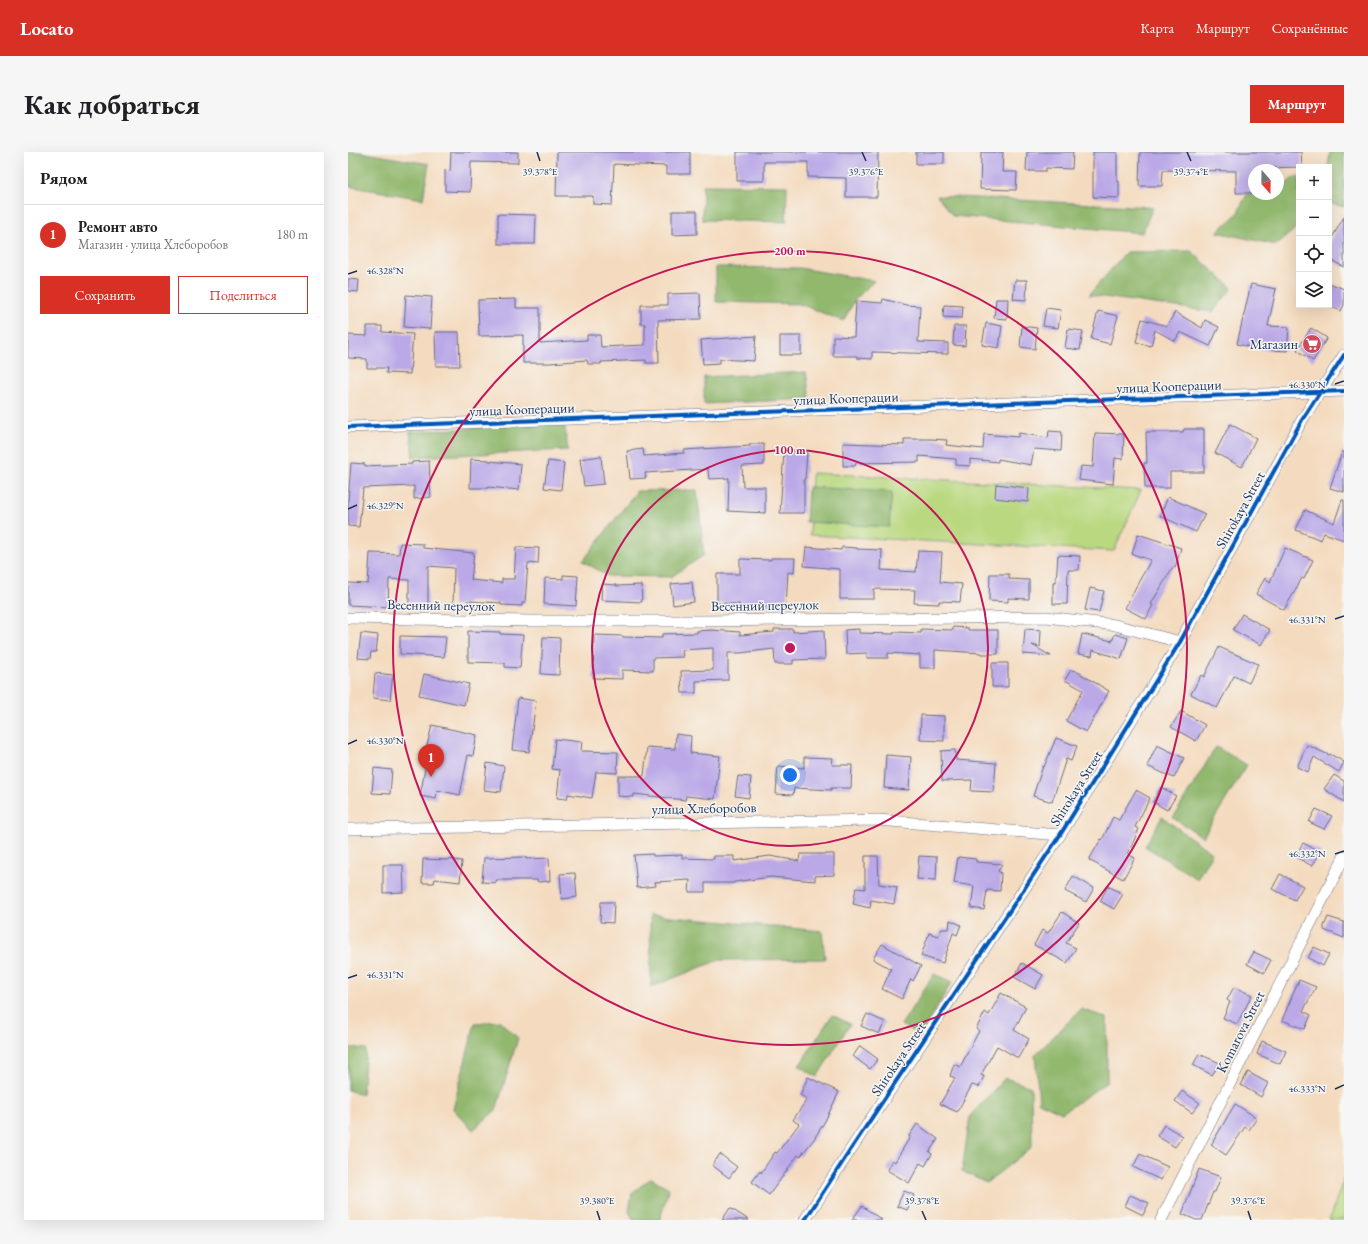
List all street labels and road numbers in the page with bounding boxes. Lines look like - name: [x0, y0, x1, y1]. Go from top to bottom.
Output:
- street label: улица Кооперации: [1116, 375, 1223, 397]
- street label: улица Кооперации: [793, 387, 900, 409]
- street label: улица Кооперации: [469, 398, 576, 420]
- street label: Shirokaya Street: [1211, 468, 1269, 552]
- street label: Весенний переулок: [387, 595, 495, 615]
- street label: Весенний переулок: [711, 595, 819, 615]
- street label: Shirokaya Street: [1046, 746, 1107, 829]
- street label: улица Хлеборобов: [651, 798, 757, 818]
- street label: Komarova Street: [1212, 988, 1269, 1076]
- street label: Shirokaya Street: [867, 1018, 930, 1100]

